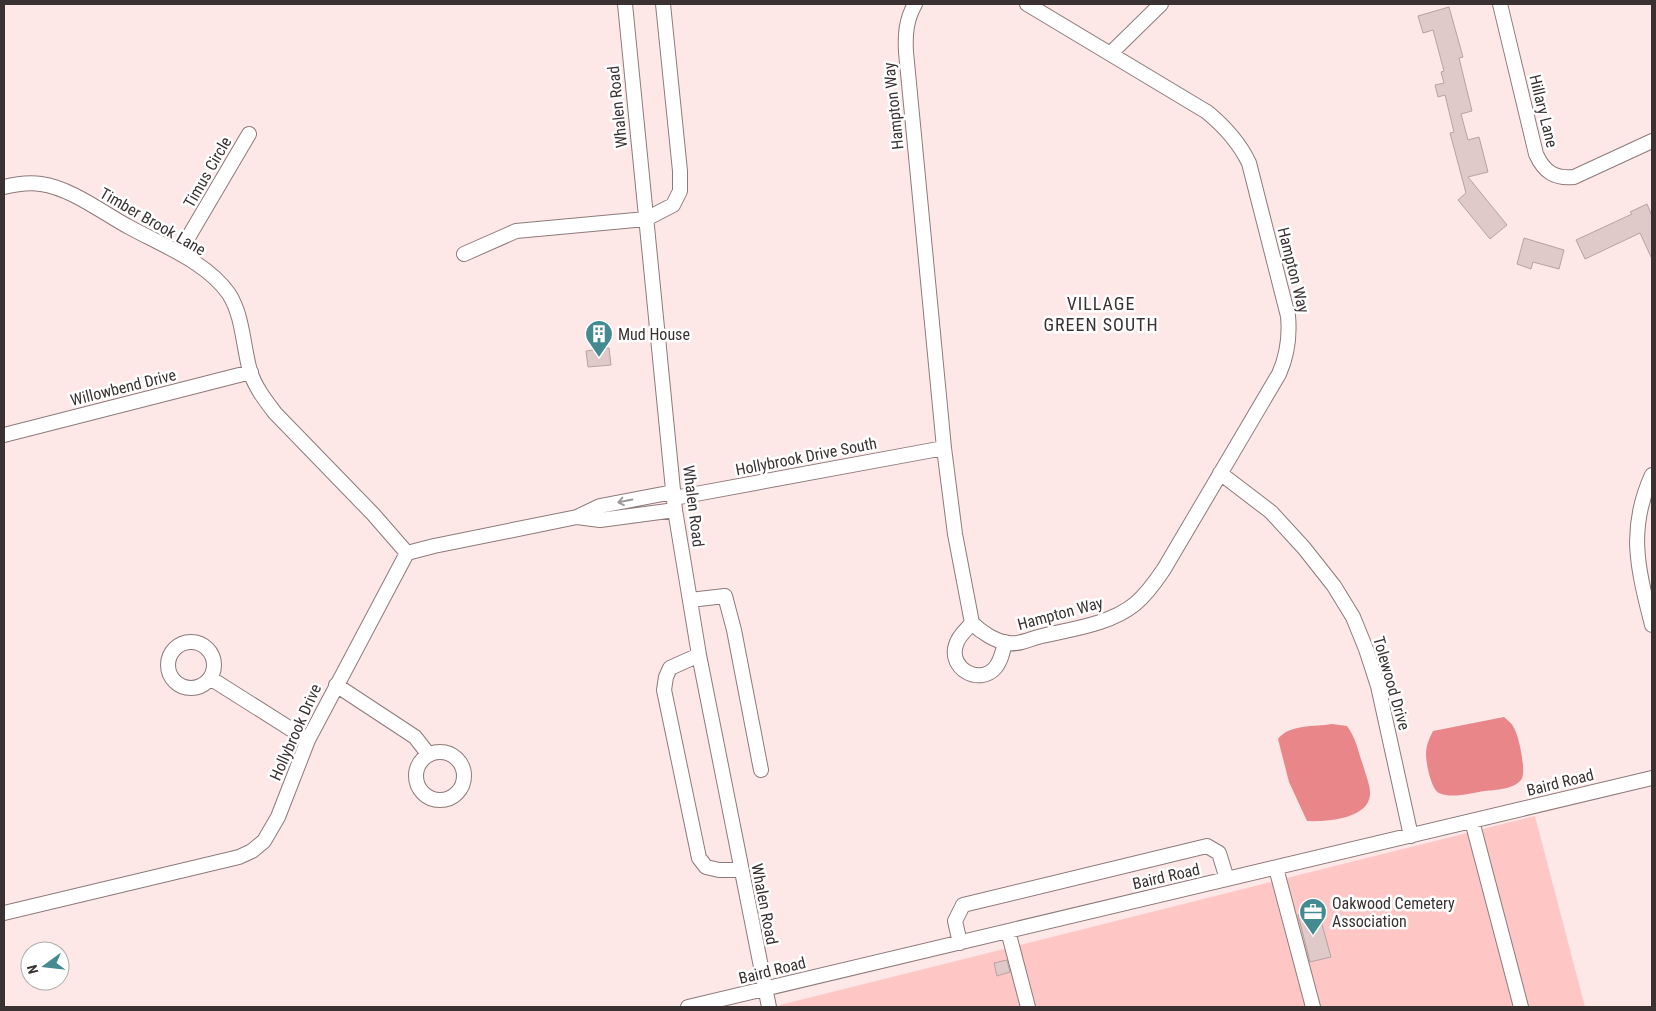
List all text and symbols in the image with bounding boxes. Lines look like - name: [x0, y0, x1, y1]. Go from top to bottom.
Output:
- street label: Hampton Way: [879, 61, 908, 151]
- street label: Whalen Road: [604, 65, 631, 149]
- street label: Hillary Lane: [1525, 73, 1562, 150]
- street label: Timus Circle: [180, 133, 235, 211]
- street label: Timber Brook Lane: [97, 183, 209, 259]
- street label: Hampton Way: [1274, 225, 1313, 315]
- district label: VILLAGE GREEN SOUTH: [1043, 293, 1159, 335]
- building icon: Mud House: [584, 319, 614, 358]
- place label: Mud House: [618, 325, 690, 344]
- street label: Willowbend Drive: [68, 365, 178, 410]
- street label: Hollybrook Drive South: [734, 433, 878, 480]
- street label: Whalen Road: [679, 464, 708, 548]
- one-way arrow: [618, 497, 634, 506]
- street label: Hampton Way: [1015, 593, 1105, 634]
- street label: Tolewood Drive: [1369, 634, 1414, 732]
- street label: Hollybrook Drive: [266, 681, 325, 783]
- street label: Baird Road: [1525, 765, 1596, 800]
- street label: Baird Road: [1131, 860, 1202, 893]
- street label: Whalen Road: [747, 862, 782, 946]
- place label: Oakwood Cemetery Association: [1332, 894, 1455, 931]
- office icon: Oakwood Cemetery Association: [1298, 897, 1328, 936]
- north arrow: [20, 941, 70, 991]
- street label: Baird Road: [737, 953, 808, 988]
- text: N: [24, 963, 41, 976]

